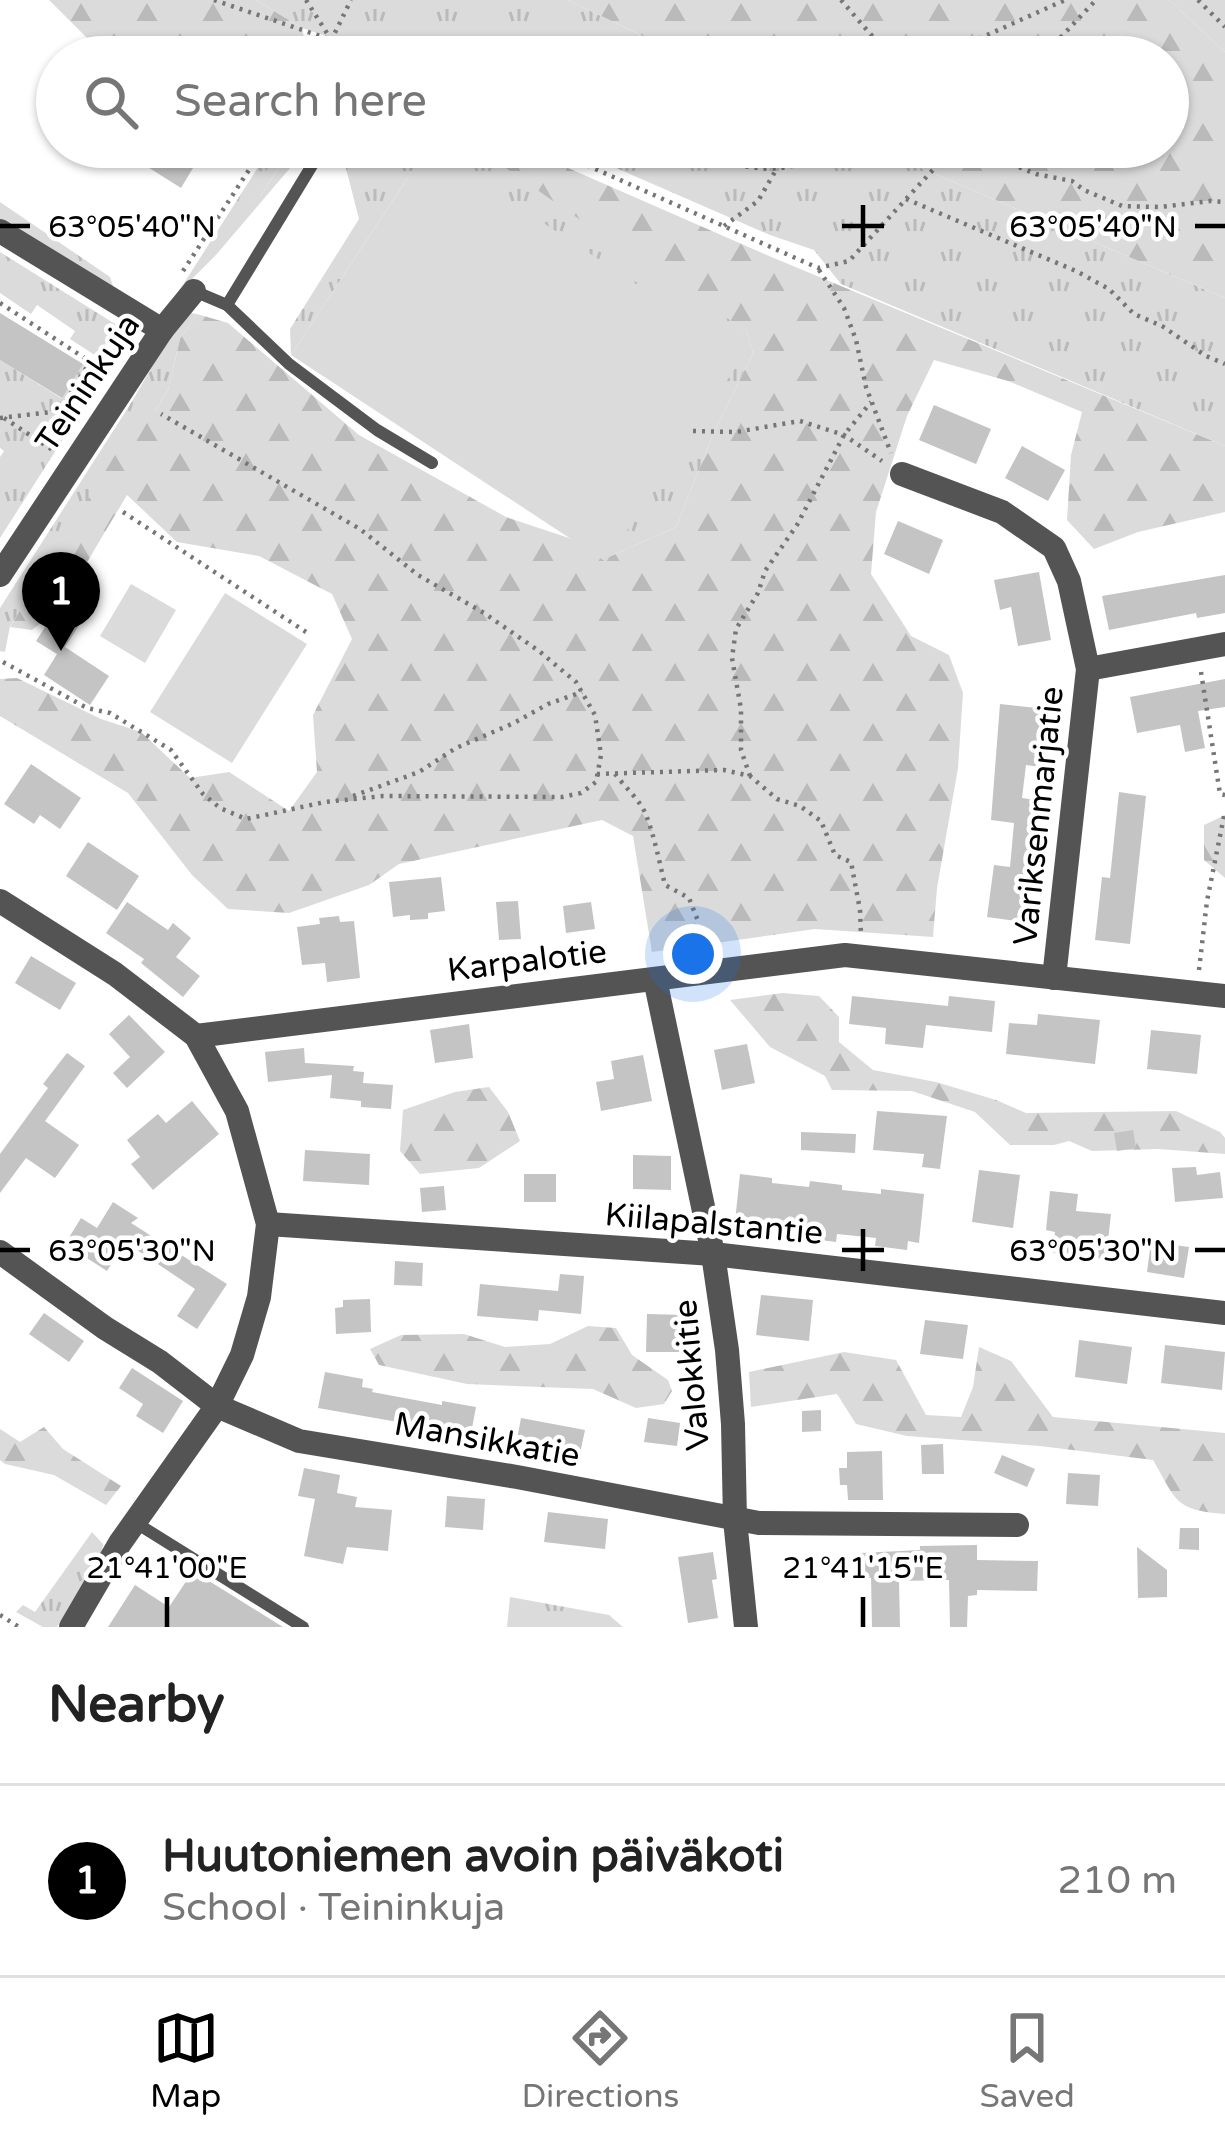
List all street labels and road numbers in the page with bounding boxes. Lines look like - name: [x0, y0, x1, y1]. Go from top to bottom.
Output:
- street label: Teininkuja: [28, 306, 148, 460]
- street label: Variksenmarjatie: [1006, 684, 1072, 948]
- street label: Karpalotie: [445, 932, 609, 990]
- street label: Kiilapalstantie: [603, 1195, 825, 1253]
- street label: Valokkitie: [666, 1298, 718, 1452]
- street label: Mansikkatie: [391, 1404, 583, 1476]

